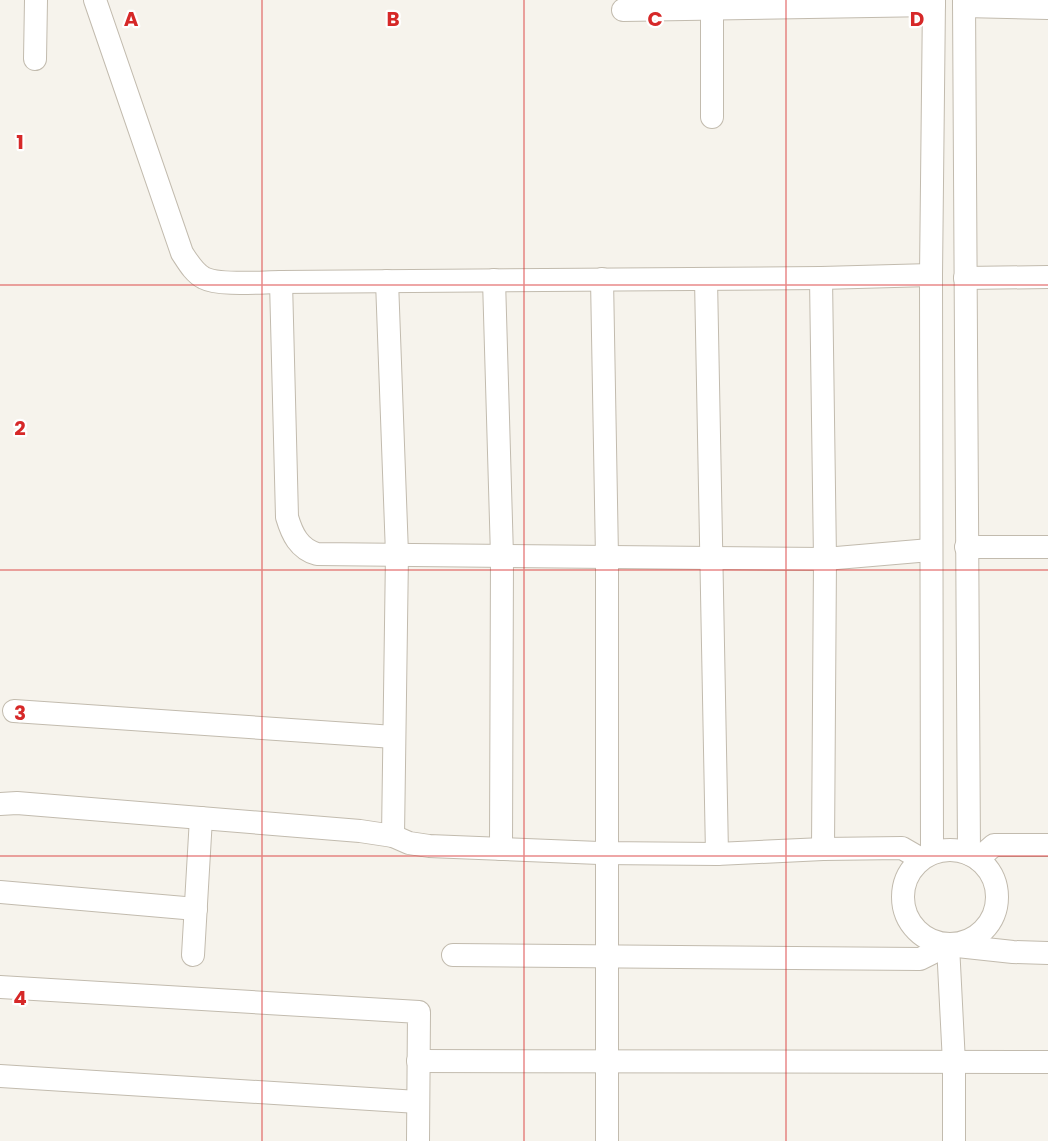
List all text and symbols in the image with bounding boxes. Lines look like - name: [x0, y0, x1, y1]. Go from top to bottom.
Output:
- text: A: [124, 5, 139, 33]
- text: B: [386, 5, 400, 33]
- text: C: [647, 5, 663, 33]
- text: D: [910, 5, 924, 33]
- text: 1: [16, 128, 24, 156]
- text: 2: [14, 414, 26, 442]
- text: 3: [14, 699, 26, 727]
- text: 4: [13, 984, 27, 1012]

